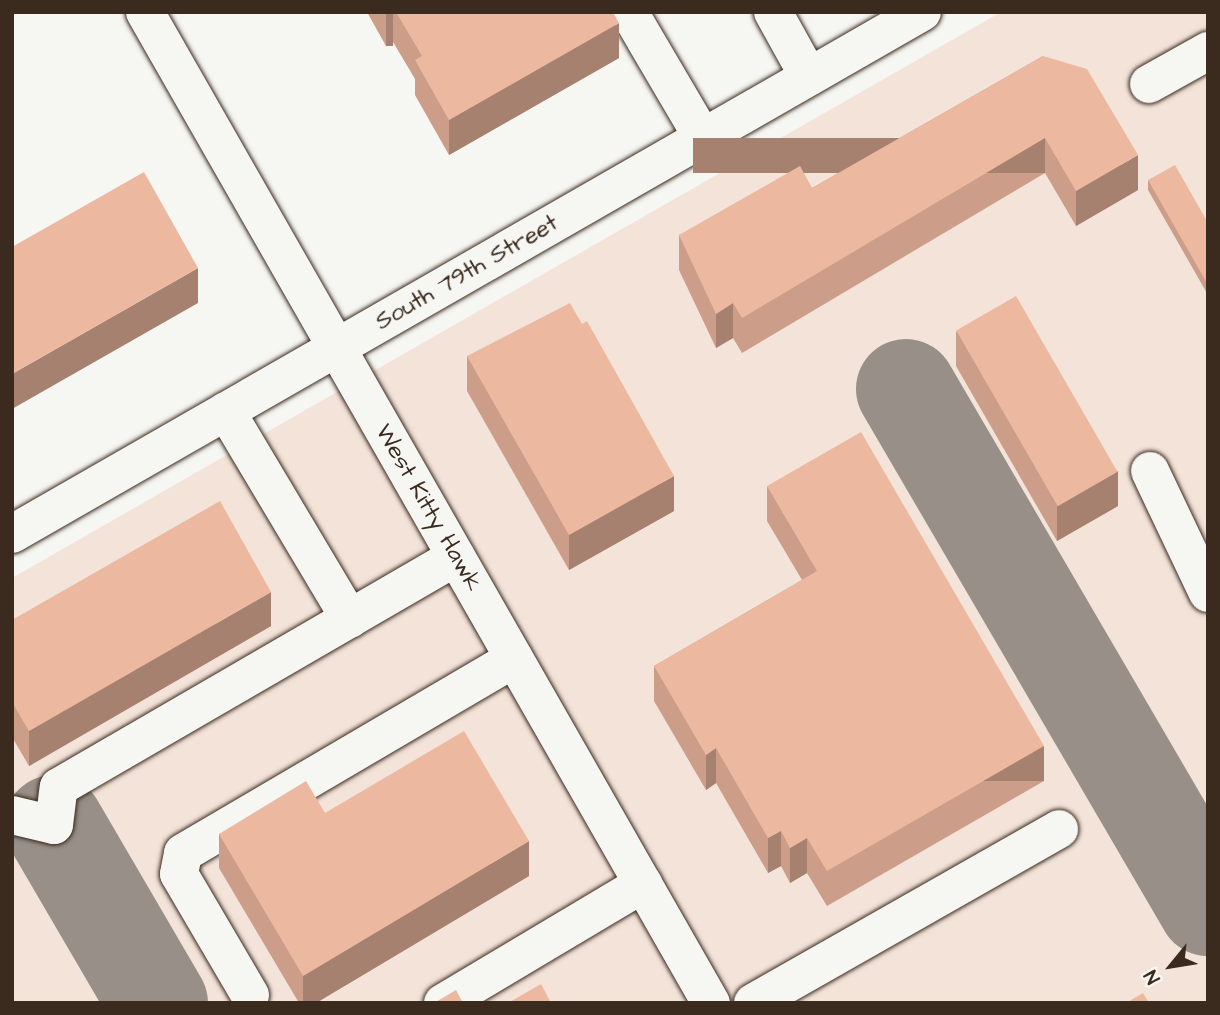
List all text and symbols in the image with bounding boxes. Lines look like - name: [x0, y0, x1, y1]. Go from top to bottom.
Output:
- street label: South 79th Street: [371, 209, 563, 337]
- street label: West Kitty Hawk: [368, 419, 488, 597]
- north arrow: [1136, 931, 1206, 1001]
- text: N: [1138, 965, 1167, 989]

